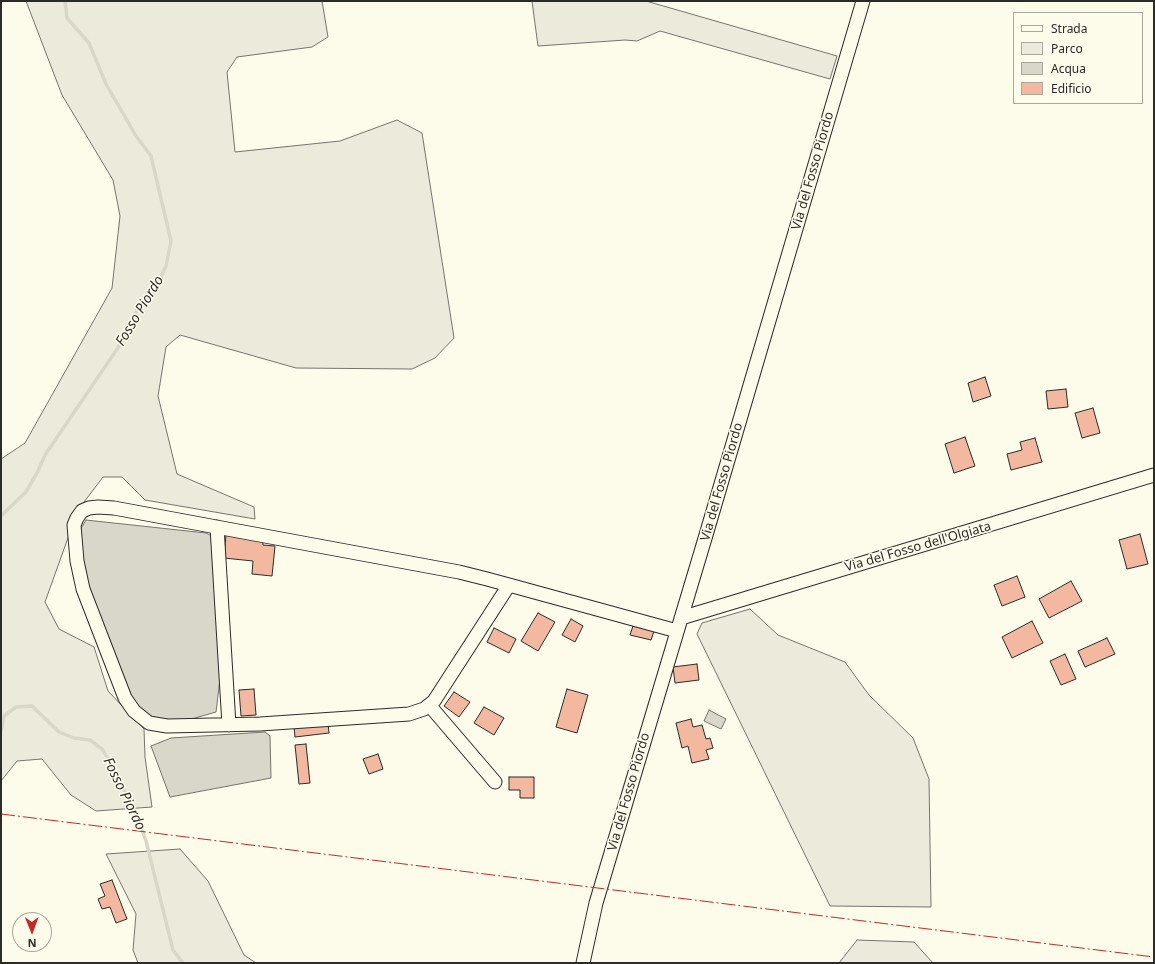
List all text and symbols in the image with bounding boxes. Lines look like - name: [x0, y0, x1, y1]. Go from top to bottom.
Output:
- legend: [1013, 12, 1143, 104]
- text: Strada: [1051, 20, 1087, 37]
- text: Parco: [1051, 40, 1083, 57]
- text: Acqua: [1051, 60, 1086, 77]
- text: Edificio: [1051, 80, 1092, 97]
- street label: Via del Fosso Piordo: [789, 110, 837, 232]
- water label: Fosso Piordo: [112, 273, 168, 349]
- street label: Via del Fosso Piordo: [698, 421, 746, 543]
- street label: Via del Fosso dell'Olgiata: [843, 519, 993, 575]
- street label: Via del Fosso Piordo: [605, 731, 653, 853]
- water label: Fosso Piordo: [99, 755, 149, 833]
- north arrow: [12, 912, 52, 952]
- text: N: [28, 936, 37, 951]

